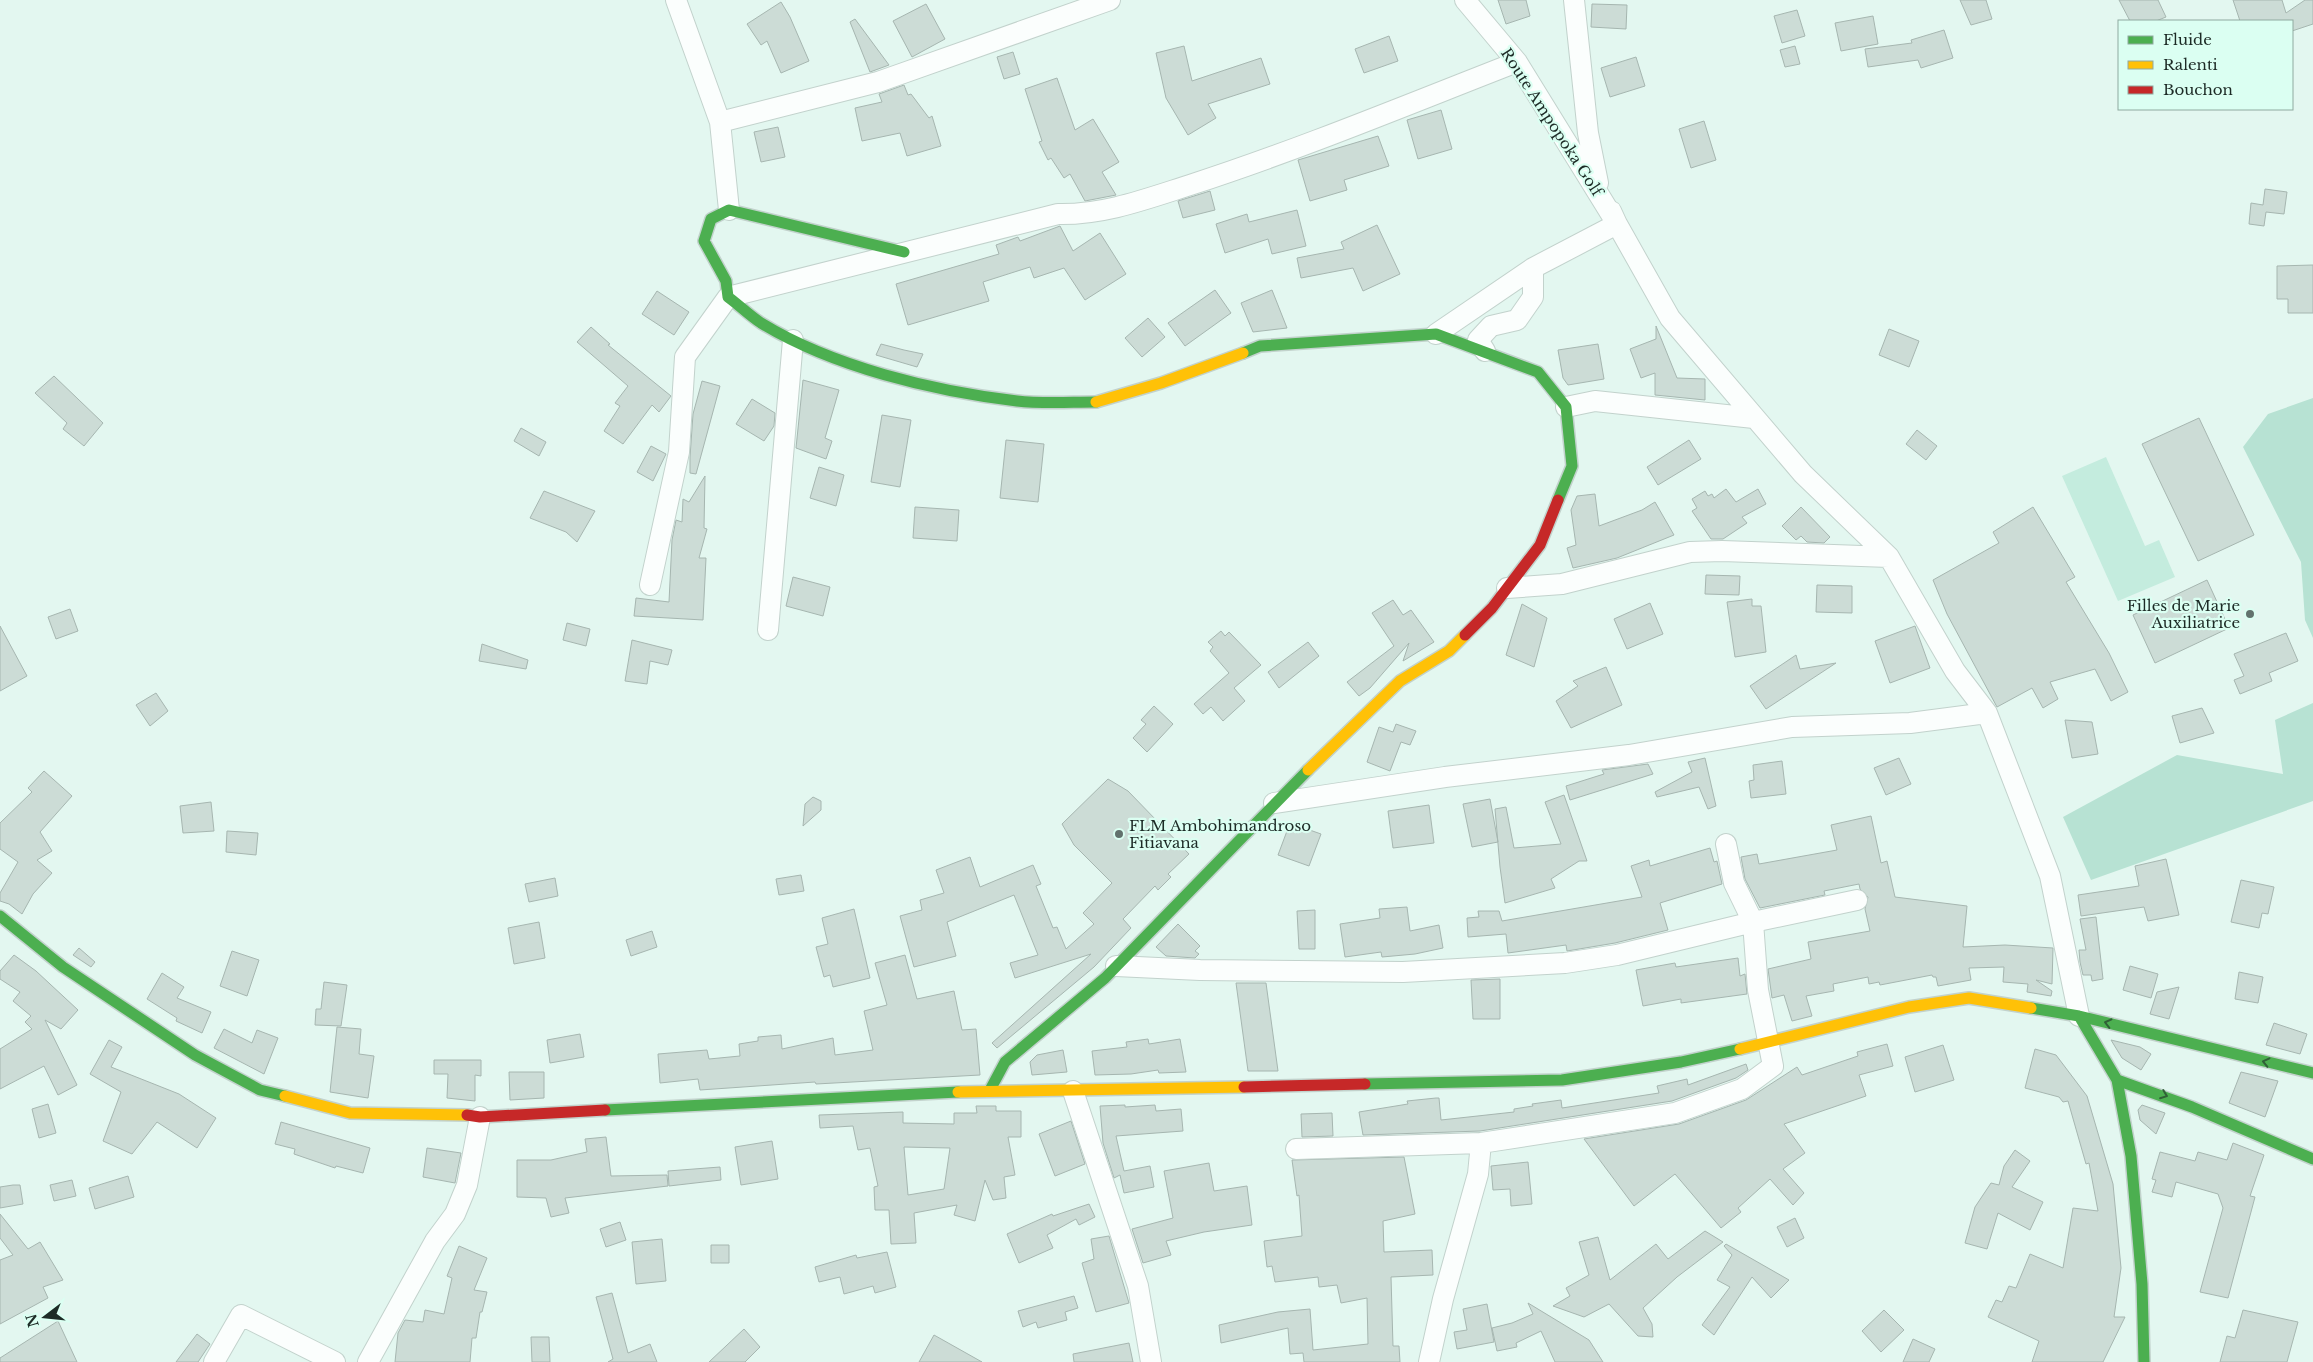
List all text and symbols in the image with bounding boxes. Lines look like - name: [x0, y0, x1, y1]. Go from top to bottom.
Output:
- legend: [2118, 20, 2293, 110]
- text: Fluide: [2163, 30, 2212, 49]
- street label: Route Ampopoka Golf: [1497, 44, 1608, 201]
- text: Ralenti: [2163, 55, 2218, 74]
- text: Bouchon: [2163, 80, 2233, 99]
- place label: Filles de Marie Auxiliatrice: [2127, 596, 2240, 632]
- marker: Filles de Marie Auxiliatrice: [2244, 608, 2256, 620]
- place label: FLM Ambohimandroso Fitiavana: [1129, 816, 1311, 852]
- marker: FLM Ambohimandroso Fitiavana: [1113, 828, 1125, 840]
- one-way arrow: [2103, 1018, 2112, 1029]
- one-way arrow: [2261, 1057, 2270, 1068]
- one-way arrow: [2159, 1090, 2167, 1100]
- north arrow: [20, 1292, 70, 1342]
- text: N: [22, 1312, 43, 1329]

